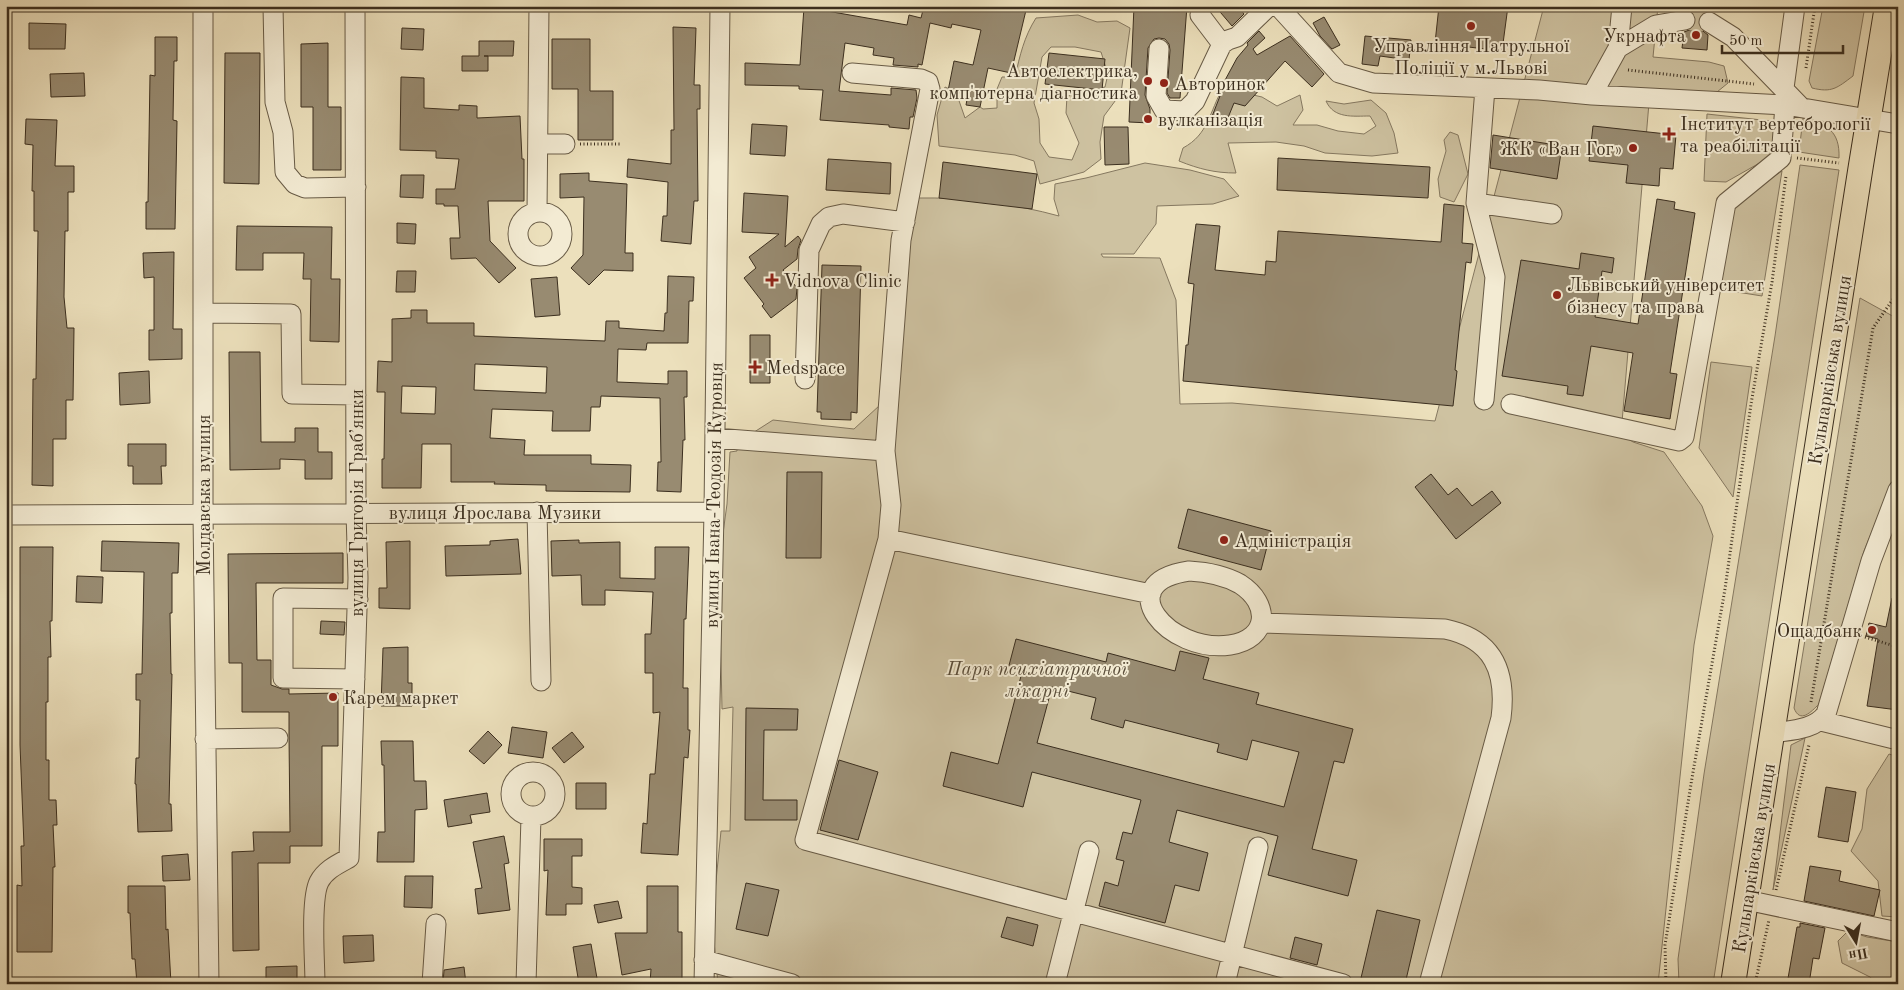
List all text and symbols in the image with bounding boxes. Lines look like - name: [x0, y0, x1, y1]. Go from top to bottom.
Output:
- marker: Управління Патрульної Поліції у м.Львові: [1465, 20, 1477, 32]
- scale bar: [1722, 22, 1843, 54]
- place label: Укрнафта: [1603, 28, 1687, 47]
- marker: Укрнафта: [1690, 29, 1702, 41]
- text: 50 m: [1729, 34, 1763, 49]
- place label: Управління Патрульної Поліції у м.Львові: [1373, 38, 1570, 79]
- place label: Автоелектрика, комп'ютерна діагностика: [929, 63, 1139, 104]
- marker: Автоелектрика, комп'ютерна діагностика: [1142, 75, 1154, 87]
- place label: Авторинок: [1174, 76, 1266, 95]
- marker: Авторинок: [1158, 77, 1170, 89]
- place label: вулканізація: [1158, 112, 1263, 131]
- marker: вулканізація: [1142, 113, 1154, 125]
- place label: Інститут вертебрології та реабілітації: [1680, 116, 1871, 157]
- marker: Інститут вертебрології та реабілітації: [1662, 127, 1676, 141]
- place label: ЖК «Ван Гог»: [1500, 141, 1623, 160]
- marker: ЖК «Ван Гог»: [1627, 142, 1639, 154]
- marker: Vidnova Clinic: [765, 273, 779, 287]
- place label: Vidnova Clinic: [783, 273, 902, 292]
- street label: Кульпарківська вулиця: [1807, 274, 1856, 467]
- place label: Львівський університет бізнесу та права: [1567, 277, 1764, 318]
- marker: Львівський університет бізнесу та права: [1551, 289, 1563, 301]
- marker: Medspace: [748, 360, 762, 374]
- place label: Medspace: [766, 360, 845, 379]
- street label: вулиця Івана-Теодозія Куровця: [704, 362, 727, 628]
- street label: вулиця Григорія Грабʼянки: [349, 389, 368, 617]
- street label: Молдавська вулиця: [196, 414, 215, 576]
- street label: вулиця Ярослава Музики: [389, 505, 601, 524]
- place label: Адміністрація: [1234, 533, 1351, 552]
- marker: Адміністрація: [1218, 534, 1230, 546]
- place label: Ощадбанк: [1777, 623, 1862, 642]
- marker: Ощадбанк: [1866, 624, 1878, 636]
- park label: Парк психіатричної лікарні: [946, 661, 1129, 702]
- place label: Карем маркет: [343, 690, 459, 709]
- marker: Карем маркет: [327, 691, 339, 703]
- street label: Кульпарківська вулиця: [1731, 762, 1780, 955]
- north arrow: [1832, 918, 1882, 968]
- text: Пн: [1847, 945, 1869, 963]

